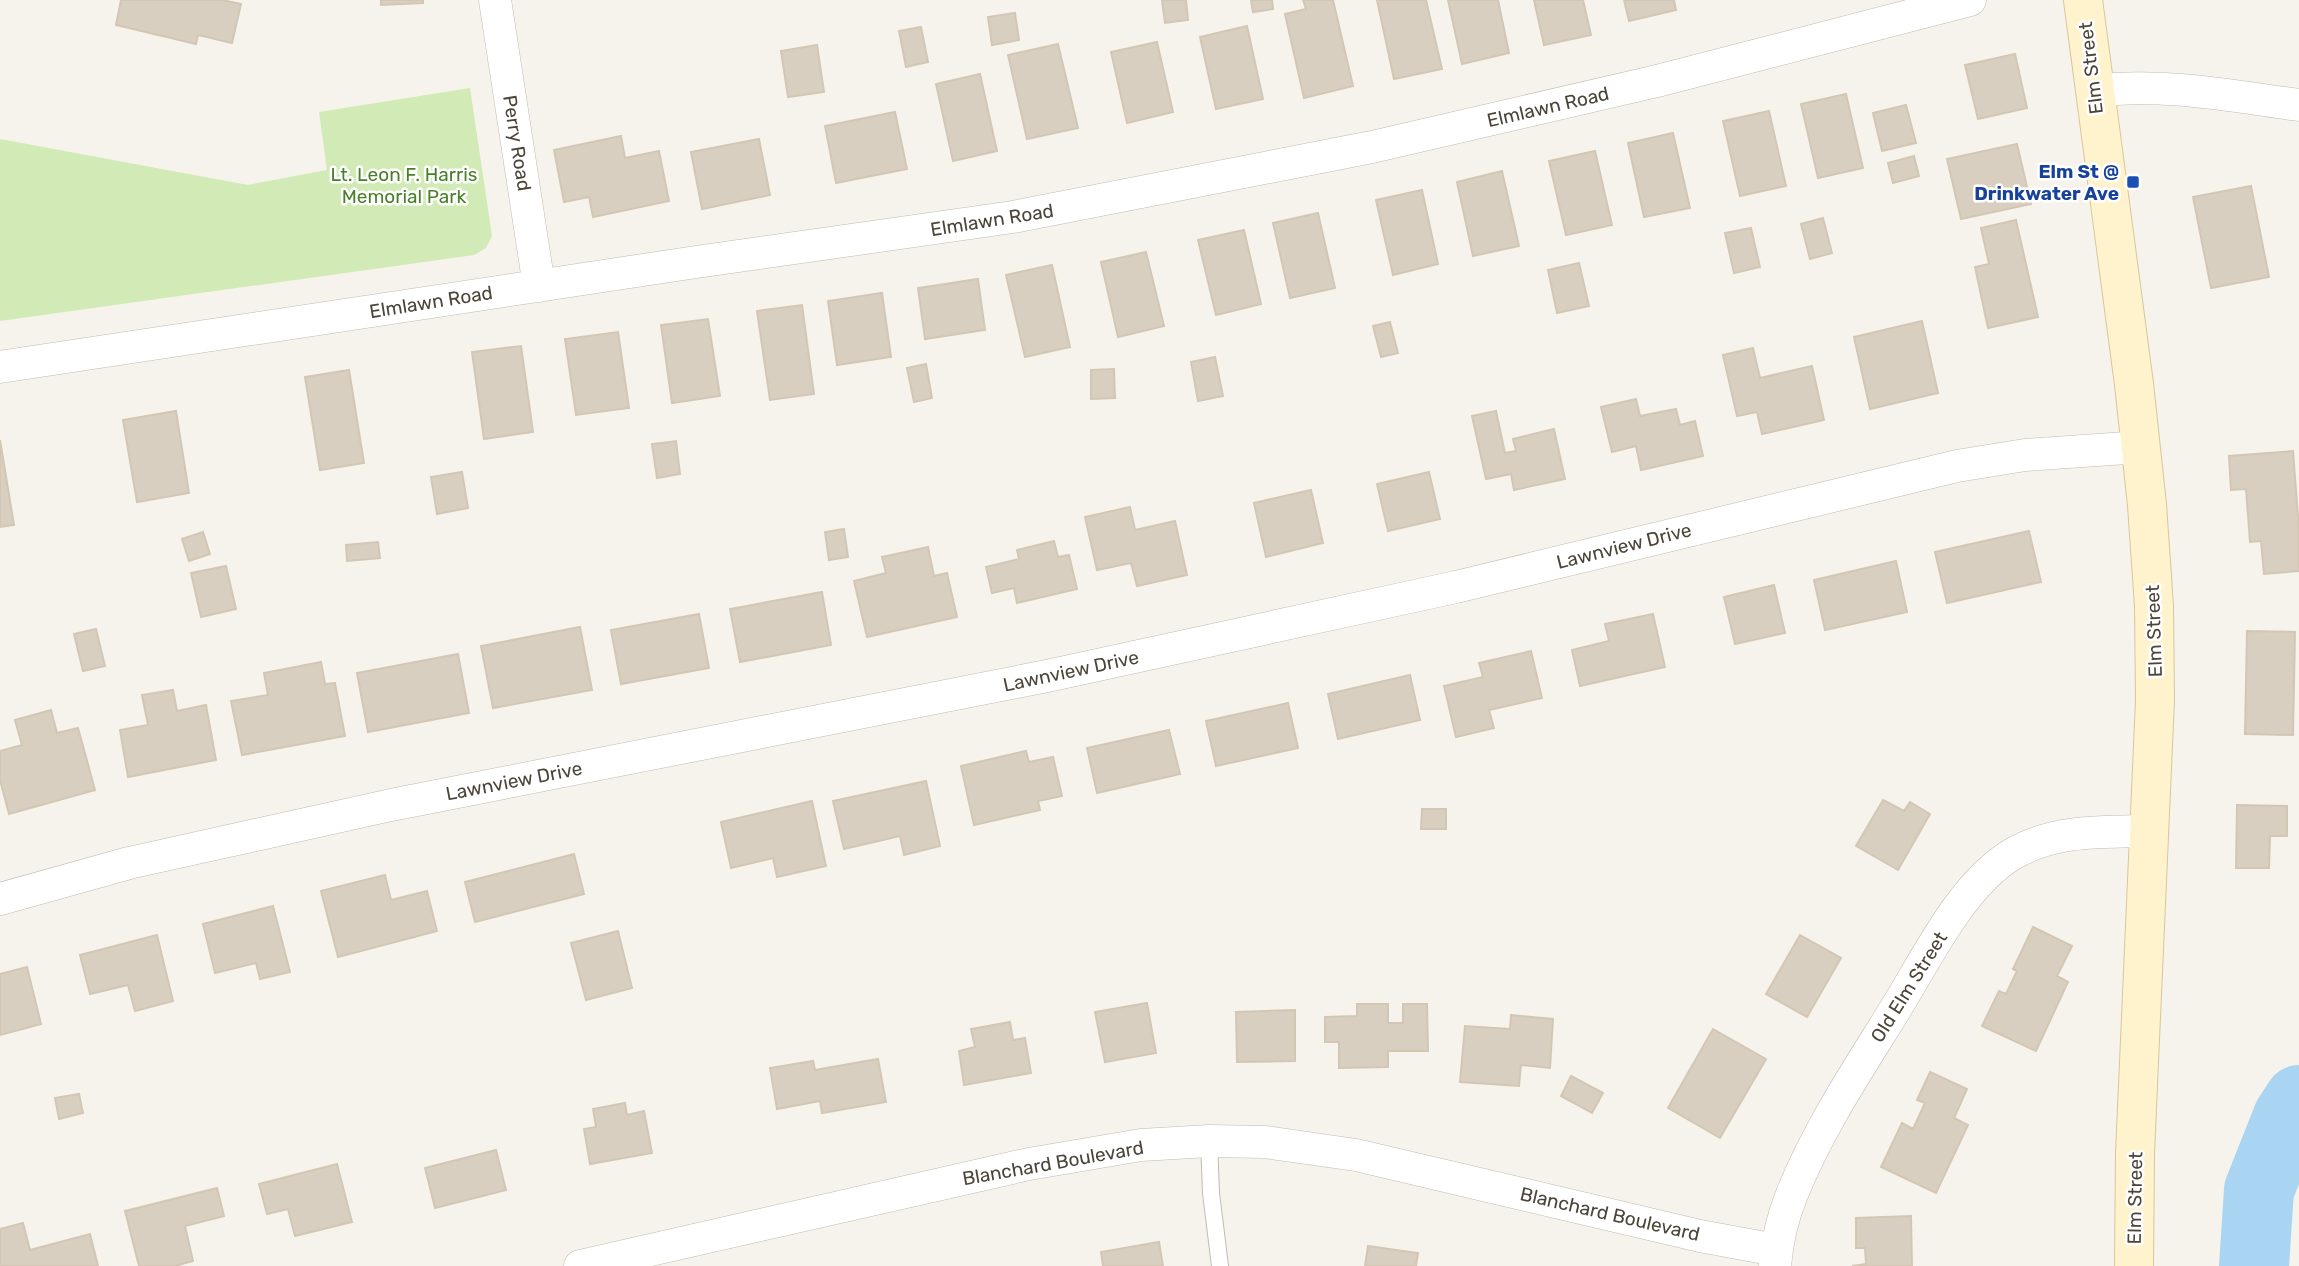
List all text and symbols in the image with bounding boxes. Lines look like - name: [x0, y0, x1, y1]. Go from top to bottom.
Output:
- street label: Elm Street: [2074, 20, 2108, 115]
- street label: Elmlawn Road: [1485, 82, 1611, 132]
- street label: Perry Road: [498, 93, 536, 193]
- place label: Elm St @ Drinkwater Ave: [1974, 160, 2119, 205]
- park label: Lt. Leon F. Harris Memorial Park: [330, 163, 478, 208]
- marker: Elm St @ Drinkwater Ave: [2125, 174, 2141, 190]
- street label: Elmlawn Road: [929, 199, 1055, 241]
- street label: Elmlawn Road: [368, 281, 494, 323]
- street label: Lawnview Drive: [1554, 518, 1694, 574]
- street label: Elm Street: [2141, 584, 2167, 678]
- street label: Lawnview Drive: [1001, 645, 1141, 697]
- street label: Lawnview Drive: [444, 757, 584, 805]
- street label: Old Elm Street: [1866, 927, 1952, 1047]
- street label: Blanchard Boulevard: [961, 1136, 1145, 1190]
- street label: Elm Street: [2123, 1151, 2147, 1244]
- street label: Blanchard Boulevard: [1518, 1182, 1702, 1246]

